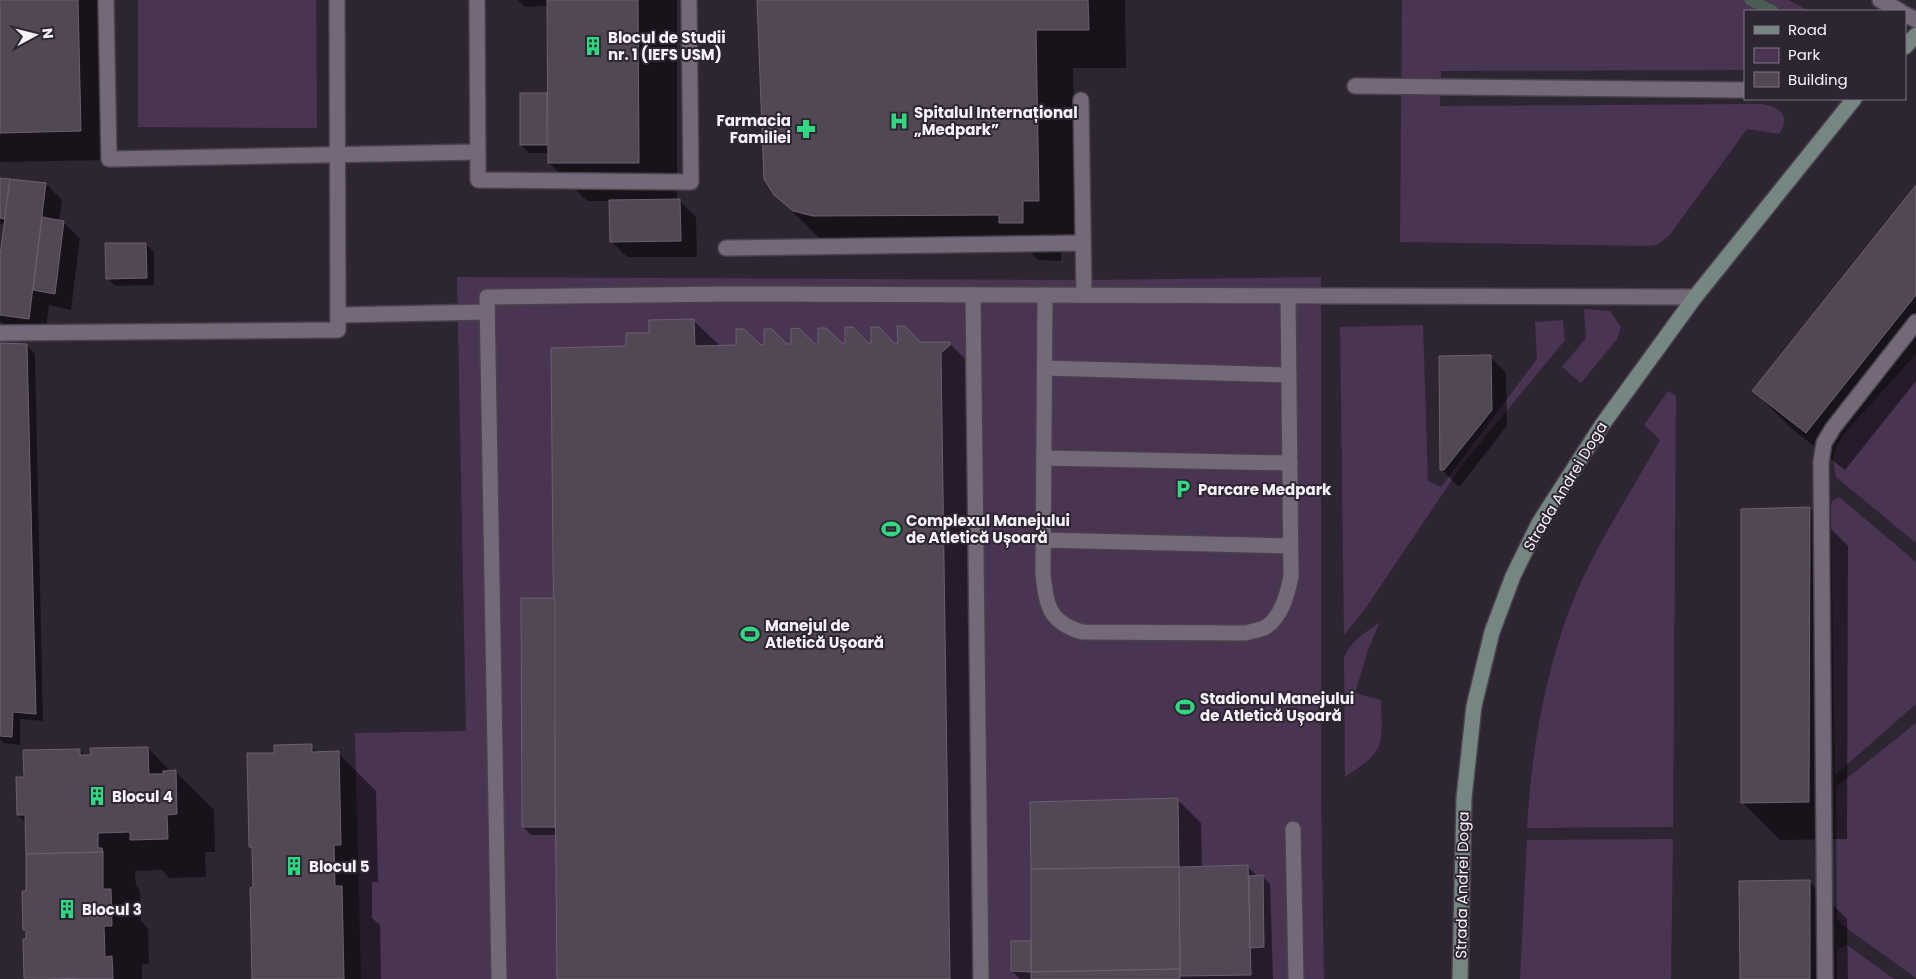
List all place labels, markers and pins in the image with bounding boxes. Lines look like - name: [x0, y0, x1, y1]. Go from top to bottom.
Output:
- place label: Blocul de Studii nr. 1 (IEFS USM): [608, 27, 726, 65]
- building icon: Blocul de Studii nr. 1 (IEFS USM): [582, 35, 604, 57]
- place label: Spitalul Internațional „Medpark”: [914, 102, 1078, 140]
- place label: Farmacia Familiei: [716, 110, 791, 148]
- hospital icon: Spitalul Internațional „Medpark”: [888, 110, 910, 132]
- pharmacy icon: Farmacia Familiei: [795, 118, 817, 140]
- parking icon: Parcare Medpark: [1172, 478, 1194, 500]
- place label: Parcare Medpark: [1198, 479, 1332, 500]
- place label: Complexul Manejului de Atletică Ușoară: [906, 510, 1070, 549]
- sports icon: Complexul Manejului de Atletică Ușoară: [880, 518, 902, 540]
- place label: Manejul de Atletică Ușoară: [765, 615, 884, 654]
- sports icon: Manejul de Atletică Ușoară: [739, 623, 761, 645]
- place label: Stadionul Manejului de Atletică Ușoară: [1200, 688, 1354, 727]
- sports icon: Stadionul Manejului de Atletică Ușoară: [1174, 696, 1196, 718]
- building icon: Blocul 4: [86, 785, 108, 807]
- place label: Blocul 4: [112, 786, 173, 807]
- building icon: Blocul 5: [283, 855, 305, 877]
- place label: Blocul 5: [309, 856, 370, 877]
- building icon: Blocul 3: [56, 898, 78, 920]
- place label: Blocul 3: [82, 899, 142, 920]

